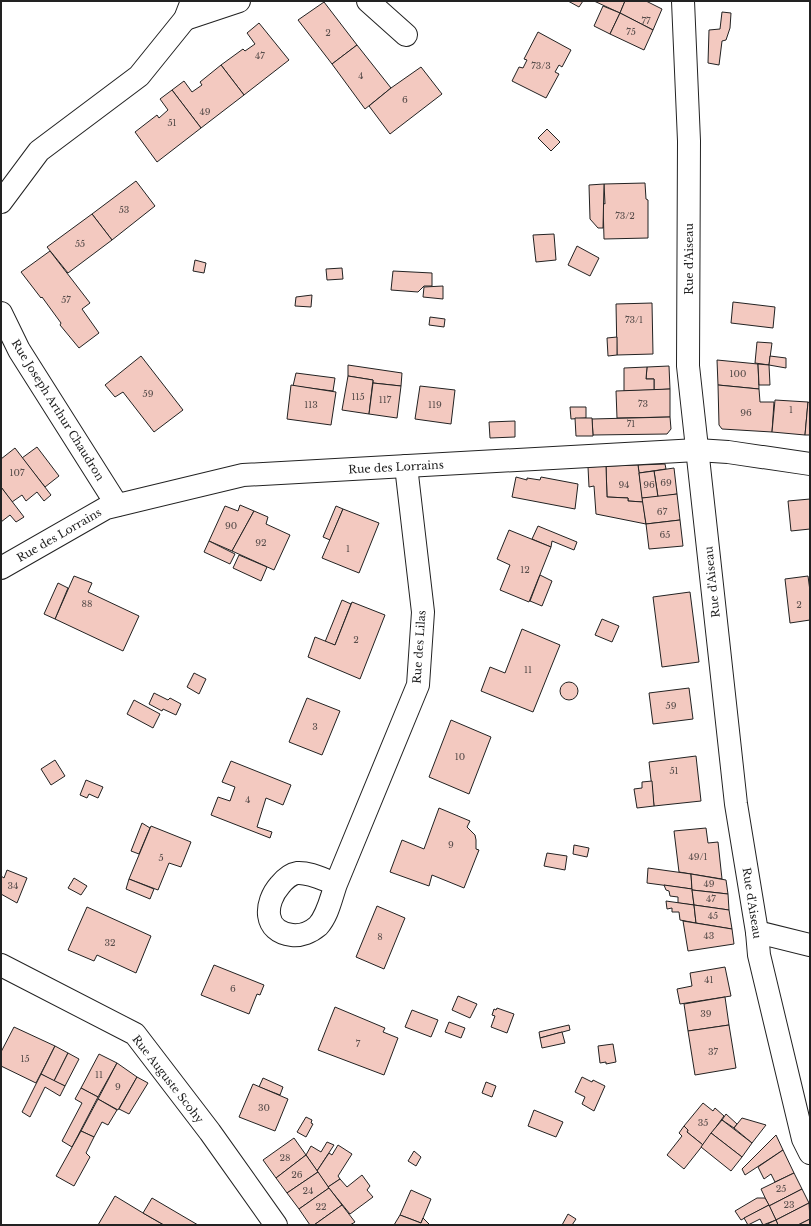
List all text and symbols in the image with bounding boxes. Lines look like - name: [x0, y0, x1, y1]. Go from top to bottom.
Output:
- house number: 77: [641, 15, 651, 26]
- house number: 75: [626, 26, 636, 37]
- house number: 2: [325, 27, 331, 38]
- house number: 47: [255, 50, 265, 61]
- house number: 73/3: [531, 60, 551, 71]
- house number: 4: [358, 70, 364, 81]
- house number: 6: [402, 94, 408, 105]
- house number: 49: [199, 106, 211, 117]
- house number: 51: [167, 117, 177, 128]
- house number: 53: [119, 204, 129, 215]
- house number: 73/2: [615, 210, 635, 221]
- street label: Rue d'Aiseau: [682, 223, 696, 295]
- house number: 55: [75, 238, 85, 249]
- house number: 57: [61, 294, 71, 305]
- house number: 73/1: [625, 314, 643, 325]
- street label: Rue Joseph Arthur Chaudron: [9, 337, 108, 484]
- house number: 100: [730, 368, 746, 379]
- house number: 59: [143, 388, 154, 399]
- house number: 115: [351, 391, 365, 402]
- house number: 117: [379, 394, 392, 405]
- house number: 73: [638, 398, 648, 409]
- house number: 113: [304, 399, 318, 410]
- house number: 119: [428, 399, 442, 410]
- house number: 1: [789, 404, 793, 415]
- house number: 96: [740, 407, 752, 418]
- house number: 71: [627, 418, 635, 429]
- street label: Rue des Lorrains: [348, 458, 444, 476]
- house number: 107: [10, 467, 25, 478]
- house number: 69: [660, 477, 672, 488]
- house number: 94: [618, 479, 630, 490]
- house number: 96: [643, 479, 655, 490]
- street label: Rue des Lorrains: [14, 505, 104, 565]
- house number: 67: [657, 506, 668, 517]
- house number: 90: [225, 520, 237, 531]
- house number: 65: [660, 529, 670, 540]
- house number: 92: [255, 537, 267, 548]
- house number: 1: [346, 543, 350, 554]
- street label: Rue d'Aiseau: [701, 545, 723, 618]
- house number: 12: [520, 564, 530, 575]
- house number: 88: [82, 598, 92, 609]
- house number: 2: [796, 599, 802, 610]
- street label: Rue des Lilas: [409, 610, 429, 684]
- house number: 2: [353, 634, 359, 645]
- house number: 11: [524, 664, 532, 675]
- house number: 59: [666, 700, 677, 711]
- house number: 3: [312, 721, 318, 732]
- house number: 10: [455, 751, 465, 762]
- house number: 51: [669, 765, 679, 776]
- house number: 4: [245, 794, 251, 805]
- house number: 9: [448, 839, 454, 850]
- house number: 49/1: [688, 851, 708, 862]
- house number: 5: [158, 852, 164, 863]
- street label: Rue d'Aiseau: [739, 867, 765, 940]
- house number: 49: [703, 878, 715, 889]
- house number: 34: [8, 880, 18, 891]
- house number: 47: [706, 893, 716, 904]
- house number: 45: [708, 910, 718, 921]
- house number: 43: [704, 930, 714, 941]
- house number: 8: [377, 931, 383, 942]
- house number: 32: [104, 937, 116, 948]
- house number: 41: [704, 974, 714, 985]
- house number: 6: [230, 983, 236, 994]
- house number: 39: [700, 1008, 712, 1019]
- street label: Rue Auguste Scohy: [129, 1032, 207, 1126]
- house number: 7: [356, 1038, 361, 1049]
- house number: 37: [708, 1046, 719, 1057]
- house number: 15: [20, 1053, 30, 1064]
- house number: 11: [95, 1069, 103, 1080]
- house number: 9: [115, 1081, 121, 1092]
- house number: 30: [258, 1102, 270, 1113]
- house number: 35: [698, 1117, 708, 1128]
- house number: 28: [280, 1152, 291, 1163]
- house number: 26: [291, 1169, 303, 1180]
- house number: 25: [776, 1183, 786, 1194]
- house number: 24: [303, 1185, 313, 1196]
- house number: 23: [783, 1199, 795, 1210]
- house number: 22: [315, 1201, 327, 1212]

